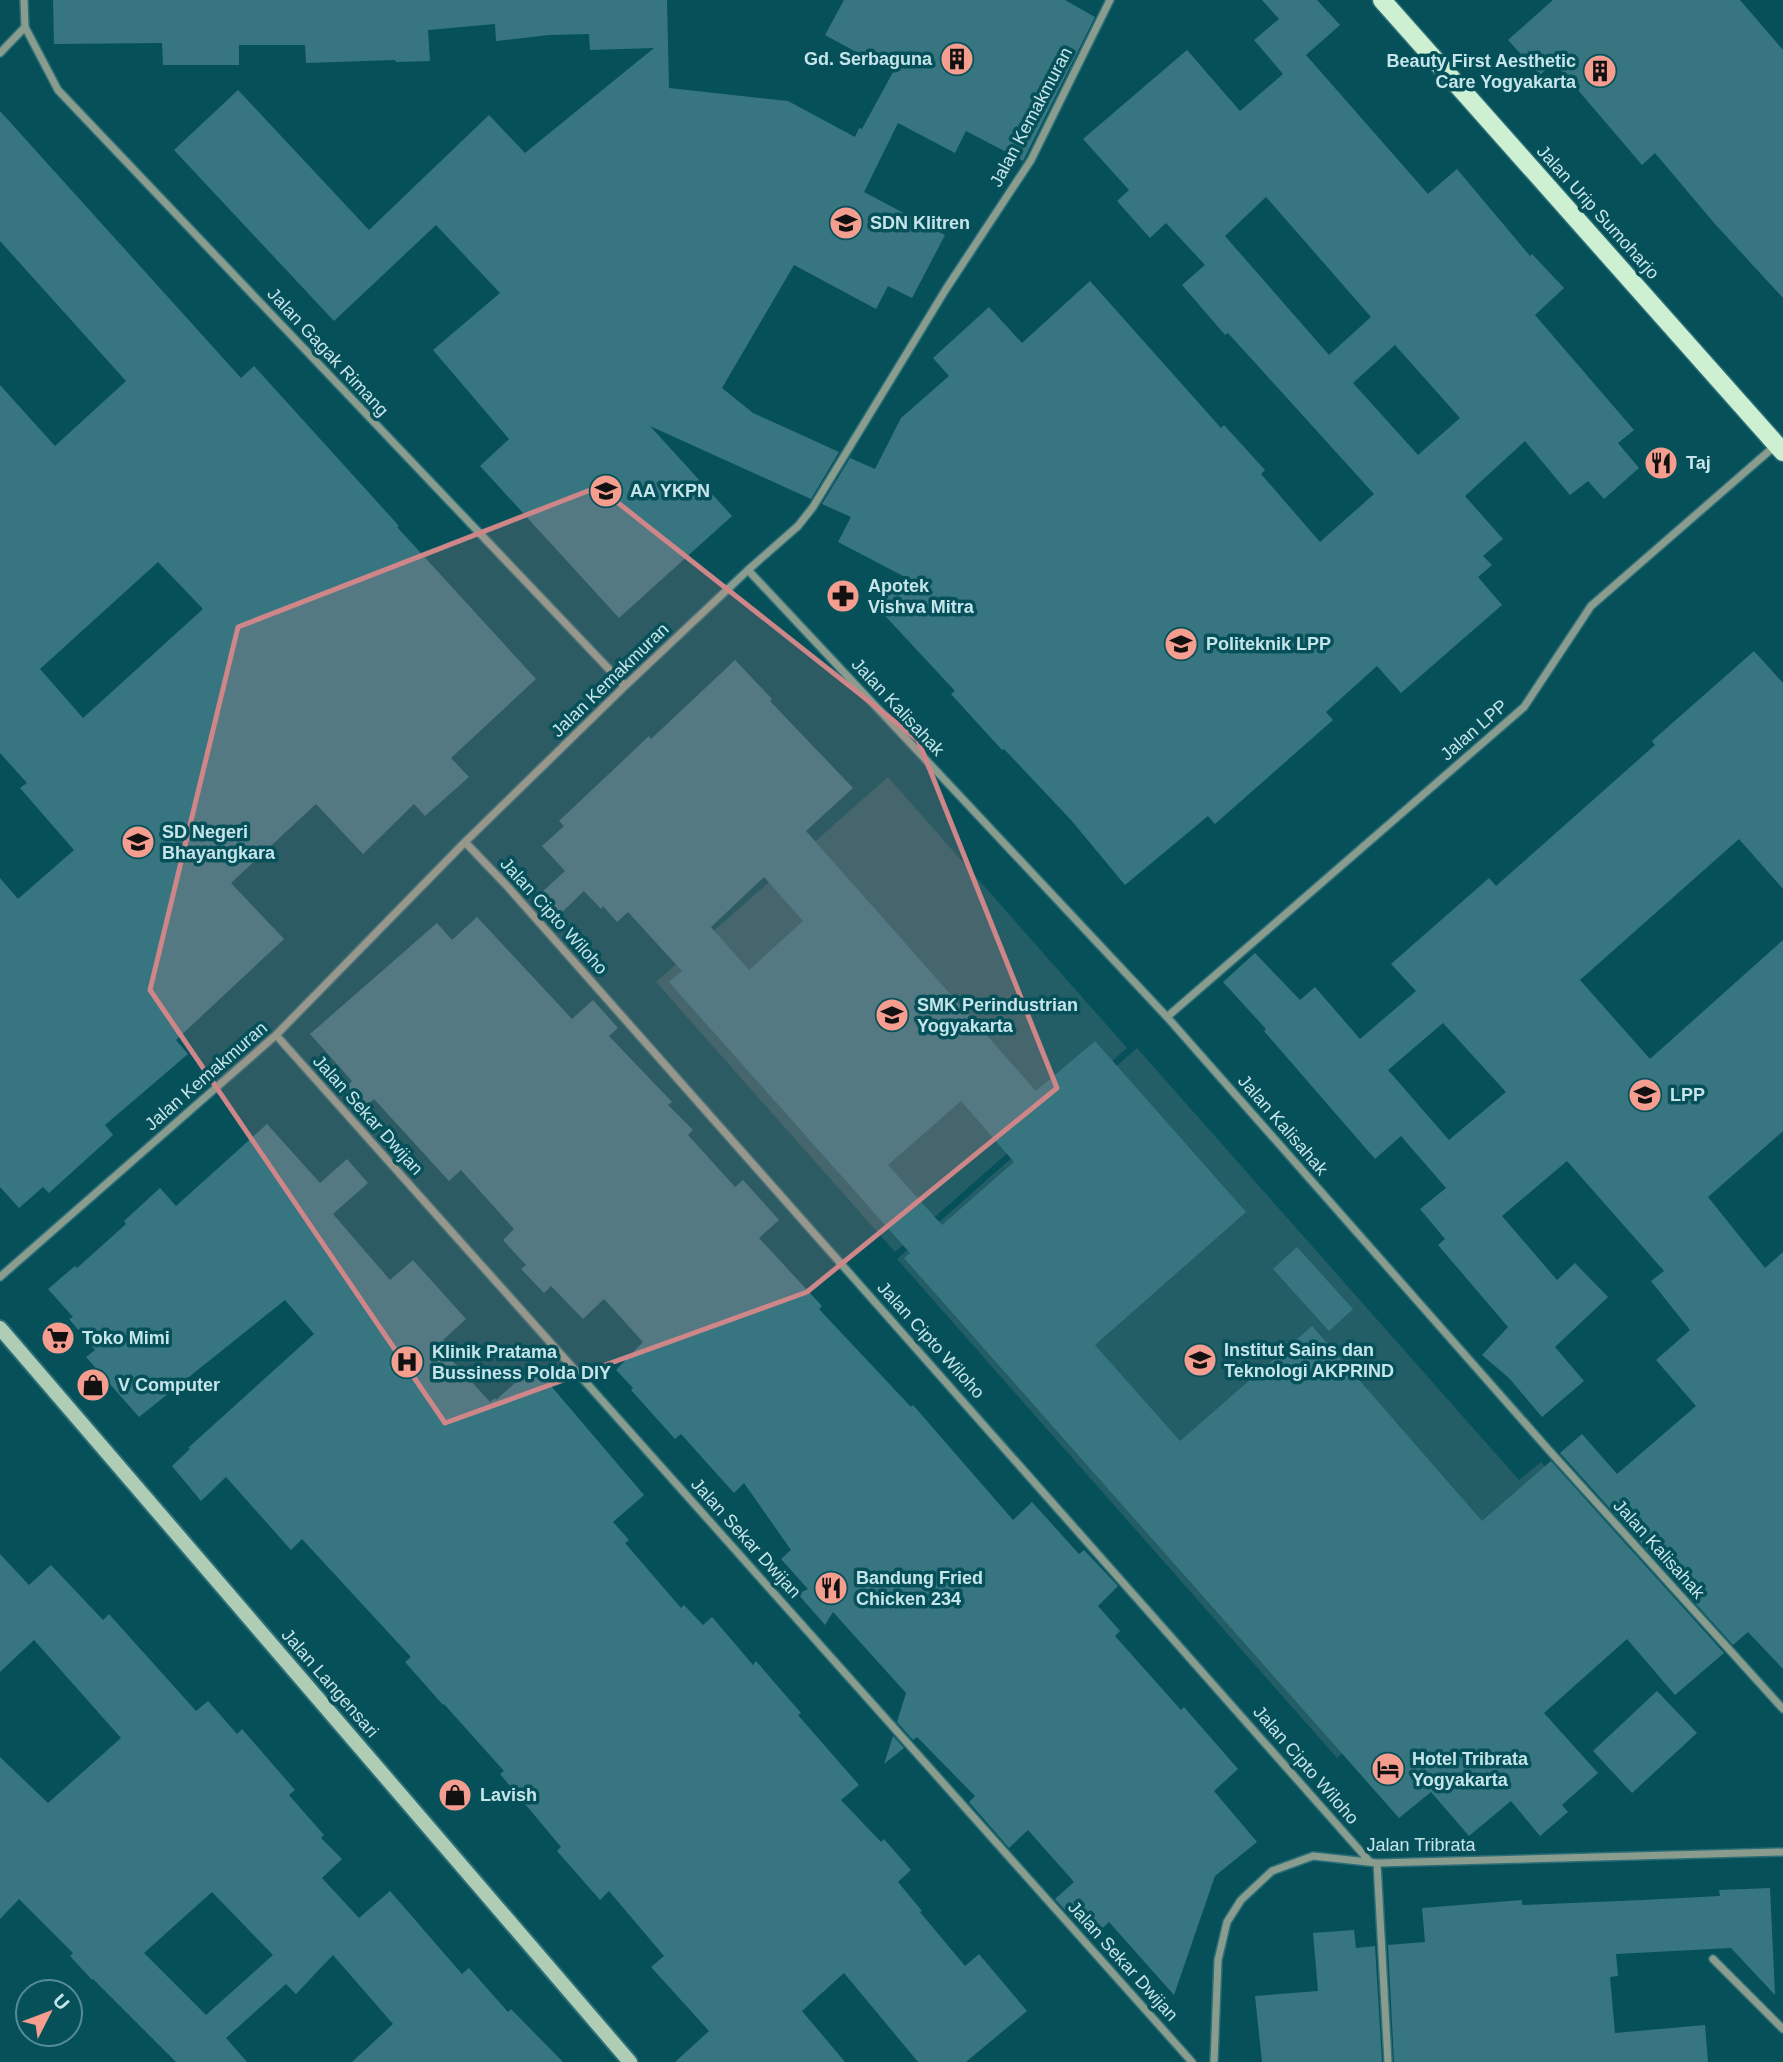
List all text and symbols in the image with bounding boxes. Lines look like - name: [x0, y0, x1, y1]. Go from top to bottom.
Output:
- building icon: Gd. Serbaguna: [938, 40, 976, 78]
- street label: Jalan Kemakmuran: [986, 44, 1076, 190]
- place label: Gd. Serbaguna: [804, 49, 933, 69]
- place label: Beauty First Aesthetic Care Yogyakarta: [1387, 51, 1577, 92]
- building icon: Beauty First Aesthetic Care Yogyakarta: [1581, 52, 1619, 90]
- street label: Jalan Urip Sumoharjo: [1533, 141, 1663, 283]
- school or university icon: SDN Klitren: [827, 204, 865, 242]
- place label: SDN Klitren: [870, 213, 970, 233]
- street label: Jalan Gagak Rimang: [263, 284, 393, 420]
- restaurant icon: Taj: [1642, 444, 1680, 482]
- place label: Taj: [1686, 453, 1711, 473]
- school or university icon: AA YKPN: [587, 472, 625, 510]
- place label: AA YKPN: [630, 481, 710, 501]
- place label: Apotek Vishva Mitra: [868, 576, 975, 617]
- pharmacy icon: Apotek Vishva Mitra: [824, 577, 862, 615]
- street label: Jalan Kemakmuran: [547, 619, 673, 741]
- school or university icon: Politeknik LPP: [1162, 625, 1200, 663]
- place label: Politeknik LPP: [1206, 634, 1331, 654]
- street label: Jalan Kalisahak: [848, 654, 949, 761]
- street label: Jalan LPP: [1436, 696, 1512, 764]
- place label: SD Negeri Bhayangkara: [162, 822, 276, 863]
- school or university icon: SD Negeri Bhayangkara: [119, 823, 157, 861]
- street label: Jalan Cipto Wiloho: [496, 854, 612, 978]
- place label: SMK Perindustrian Yogyakarta: [917, 995, 1078, 1036]
- school or university icon: SMK Perindustrian Yogyakarta: [873, 996, 911, 1034]
- street label: Jalan Kemakmuran: [141, 1018, 271, 1134]
- street label: Jalan Sekar Dwijan: [309, 1051, 427, 1179]
- street label: Jalan Kalisahak: [1234, 1071, 1333, 1180]
- school or university icon: LPP: [1626, 1076, 1664, 1114]
- place label: LPP: [1670, 1085, 1705, 1105]
- street label: Jalan Cipto Wiloho: [873, 1278, 989, 1402]
- supermarket icon: Toko Mimi: [39, 1319, 77, 1357]
- place label: Toko Mimi: [82, 1328, 170, 1348]
- place label: Institut Sains dan Teknologi AKPRIND: [1224, 1340, 1394, 1381]
- school or university icon: Institut Sains dan Teknologi AKPRIND: [1181, 1341, 1219, 1379]
- place label: Klinik Pratama Bussiness Polda DIY: [432, 1342, 611, 1383]
- hospital icon: Klinik Pratama Bussiness Polda DIY: [388, 1343, 426, 1381]
- shop icon: V Computer: [74, 1366, 112, 1404]
- place label: V Computer: [118, 1375, 220, 1395]
- street label: Jalan Sekar Dwijan: [687, 1474, 805, 1602]
- street label: Jalan Kalisahak: [1609, 1495, 1709, 1603]
- place label: Bandung Fried Chicken 234: [856, 1568, 983, 1609]
- restaurant icon: Bandung Fried Chicken 234: [812, 1569, 850, 1607]
- street label: Jalan Langensari: [277, 1625, 383, 1741]
- street label: Jalan Cipto Wiloho: [1249, 1702, 1363, 1828]
- place label: Hotel Tribrata Yogyakarta: [1412, 1749, 1529, 1790]
- hotel icon: Hotel Tribrata Yogyakarta: [1369, 1750, 1407, 1788]
- shop icon: Lavish: [436, 1776, 474, 1814]
- place label: Lavish: [480, 1785, 537, 1805]
- street label: Jalan Tribrata: [1366, 1835, 1477, 1855]
- street label: Jalan Sekar Dwijan: [1064, 1897, 1182, 2025]
- north arrow: [14, 1978, 84, 2048]
- text: U: [49, 1990, 74, 2014]

